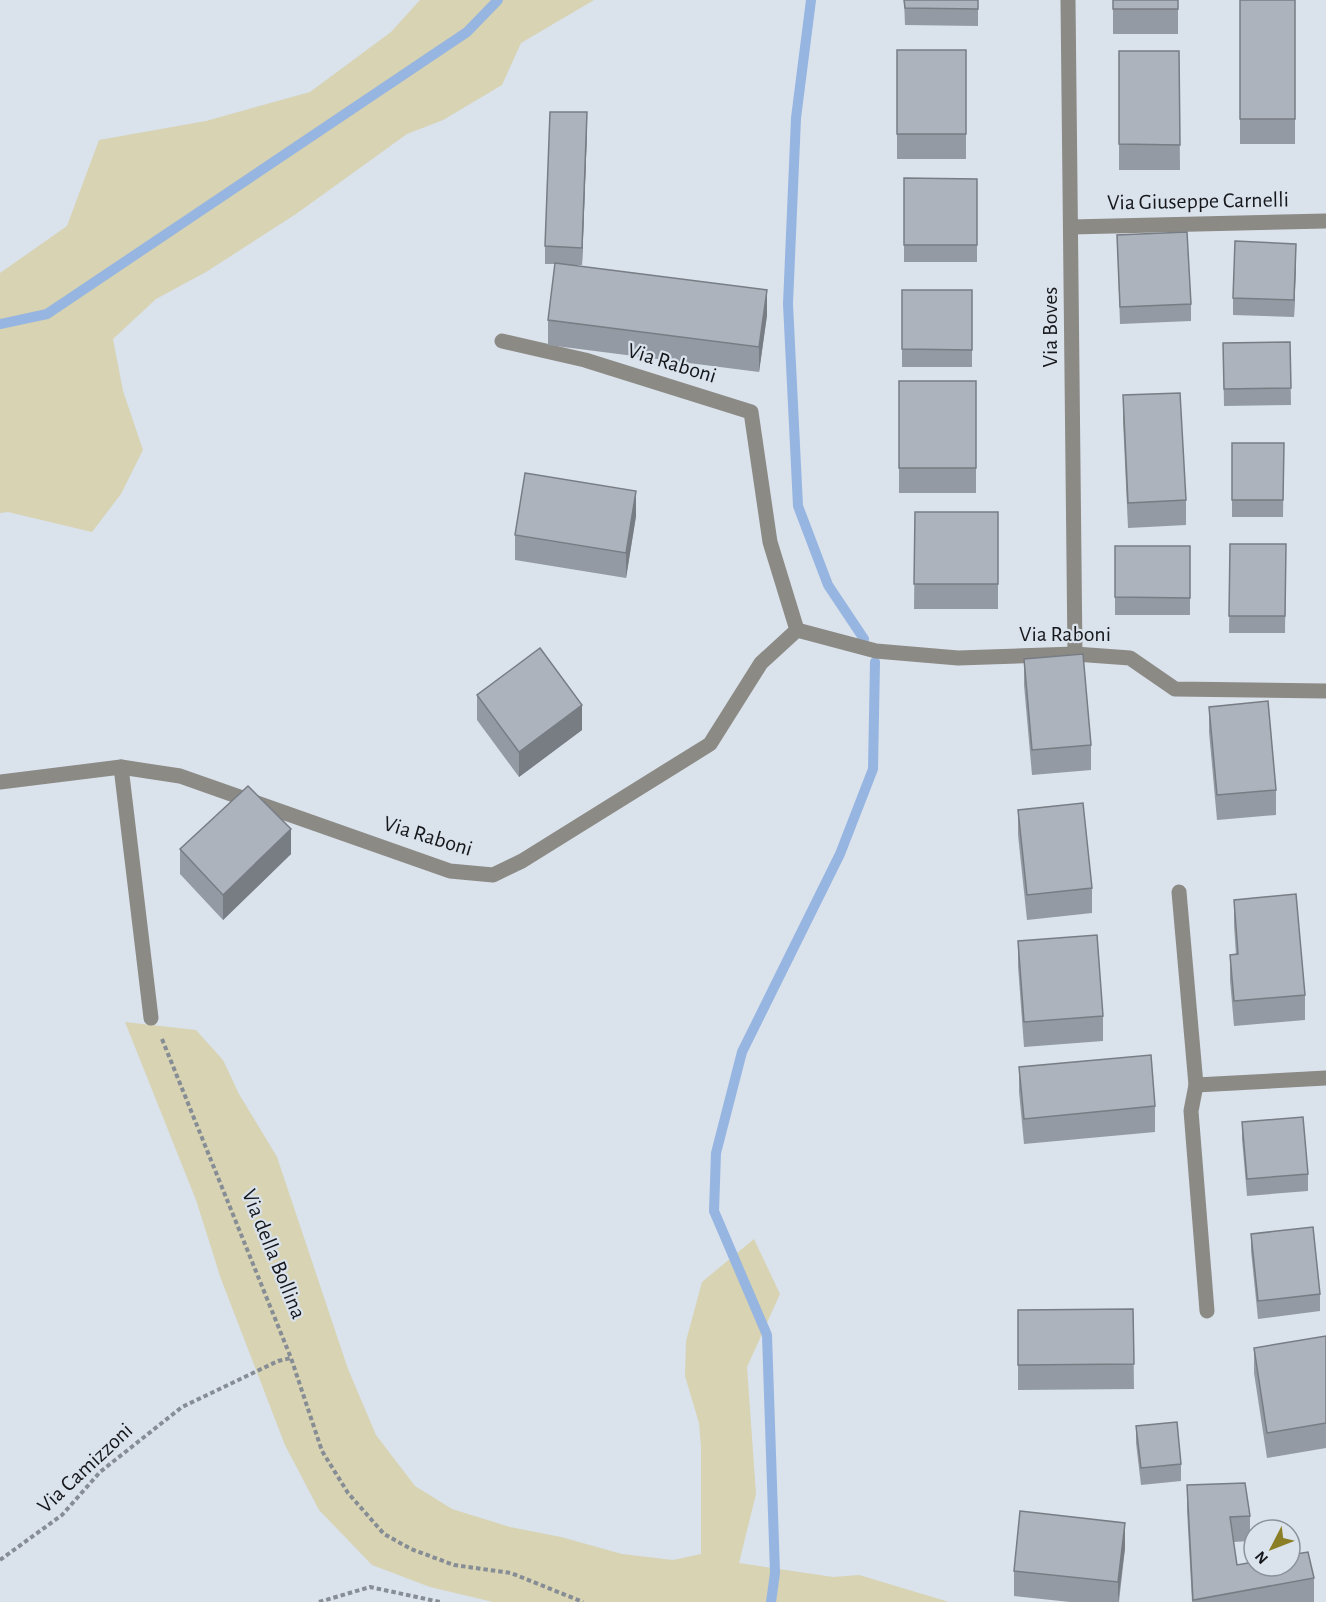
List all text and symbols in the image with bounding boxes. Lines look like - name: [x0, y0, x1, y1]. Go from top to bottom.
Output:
- street label: Via Giuseppe Carnelli: [1107, 188, 1289, 214]
- street label: Via Boves: [1039, 287, 1061, 367]
- street label: Via Raboni: [625, 339, 719, 387]
- street label: Via Raboni: [1019, 623, 1111, 645]
- street label: Via Raboni: [381, 812, 475, 860]
- street label: Via della Bollina: [238, 1186, 310, 1322]
- street label: Via Camizzoni: [33, 1419, 137, 1517]
- north arrow: [1242, 1518, 1302, 1578]
- text: N: [1252, 1548, 1271, 1567]

